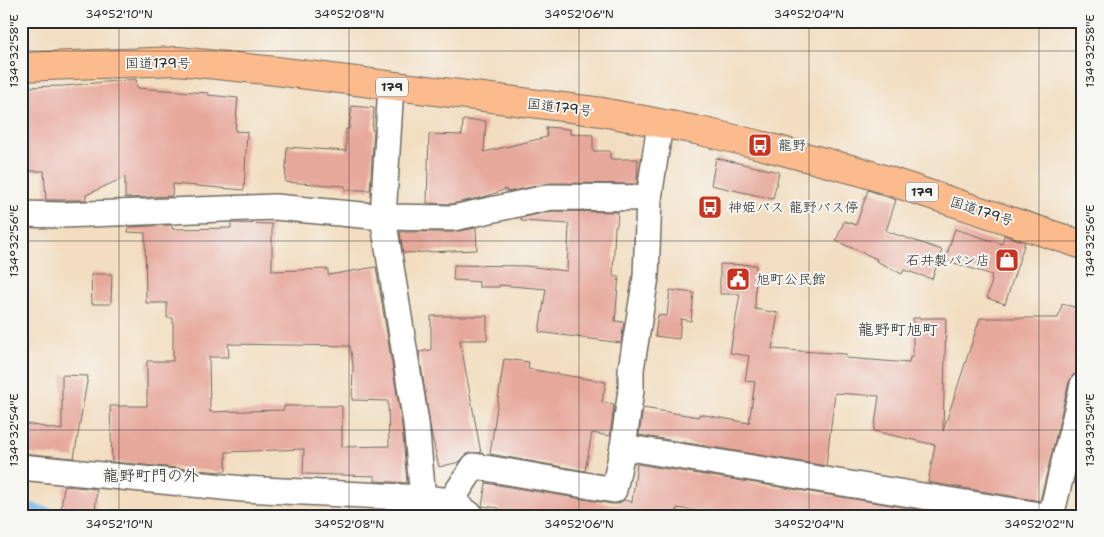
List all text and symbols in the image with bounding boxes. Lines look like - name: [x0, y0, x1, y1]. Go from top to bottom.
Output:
- text: 34°52'10"N: [85, 6, 153, 22]
- text: 34°52'08"N: [314, 6, 384, 22]
- text: 34°52'06"N: [544, 6, 614, 22]
- text: 34°52'04"N: [774, 6, 844, 22]
- text: 134°32'58"E: [6, 14, 22, 88]
- text: 134°32'58"E: [1082, 14, 1098, 88]
- street label: 国道179号: [125, 54, 191, 72]
- road number: 179: [376, 77, 408, 96]
- street label: 国道179号: [526, 94, 594, 120]
- bus stop icon: 龍野: [747, 132, 773, 158]
- place label: 龍野: [778, 136, 806, 154]
- road number: 179: [906, 182, 938, 202]
- street label: 国道179号: [948, 192, 1016, 230]
- bus stop icon: 神姫バス 龍野バス停: [697, 194, 723, 220]
- place label: 神姫バス 龍野バス停: [728, 198, 859, 216]
- text: 134°32'56"E: [6, 204, 22, 278]
- text: 134°32'56"E: [1082, 204, 1098, 278]
- shop icon: 石井製パン店: [994, 247, 1020, 273]
- place label: 石井製パン店: [906, 251, 990, 269]
- public building icon: 旭町公民館: [725, 266, 751, 292]
- place label: 旭町公民館: [756, 270, 826, 288]
- district label: 龍野町旭町: [858, 319, 938, 340]
- text: 134°32'54"E: [6, 393, 22, 467]
- text: 134°32'54"E: [1082, 393, 1098, 467]
- district label: 龍野町門の外: [103, 465, 199, 486]
- text: 34°52'10"N: [85, 516, 153, 532]
- text: 34°52'08"N: [314, 516, 384, 532]
- text: 34°52'06"N: [544, 516, 614, 532]
- text: 34°52'04"N: [774, 516, 844, 532]
- text: 34°52'02"N: [1004, 516, 1074, 532]

